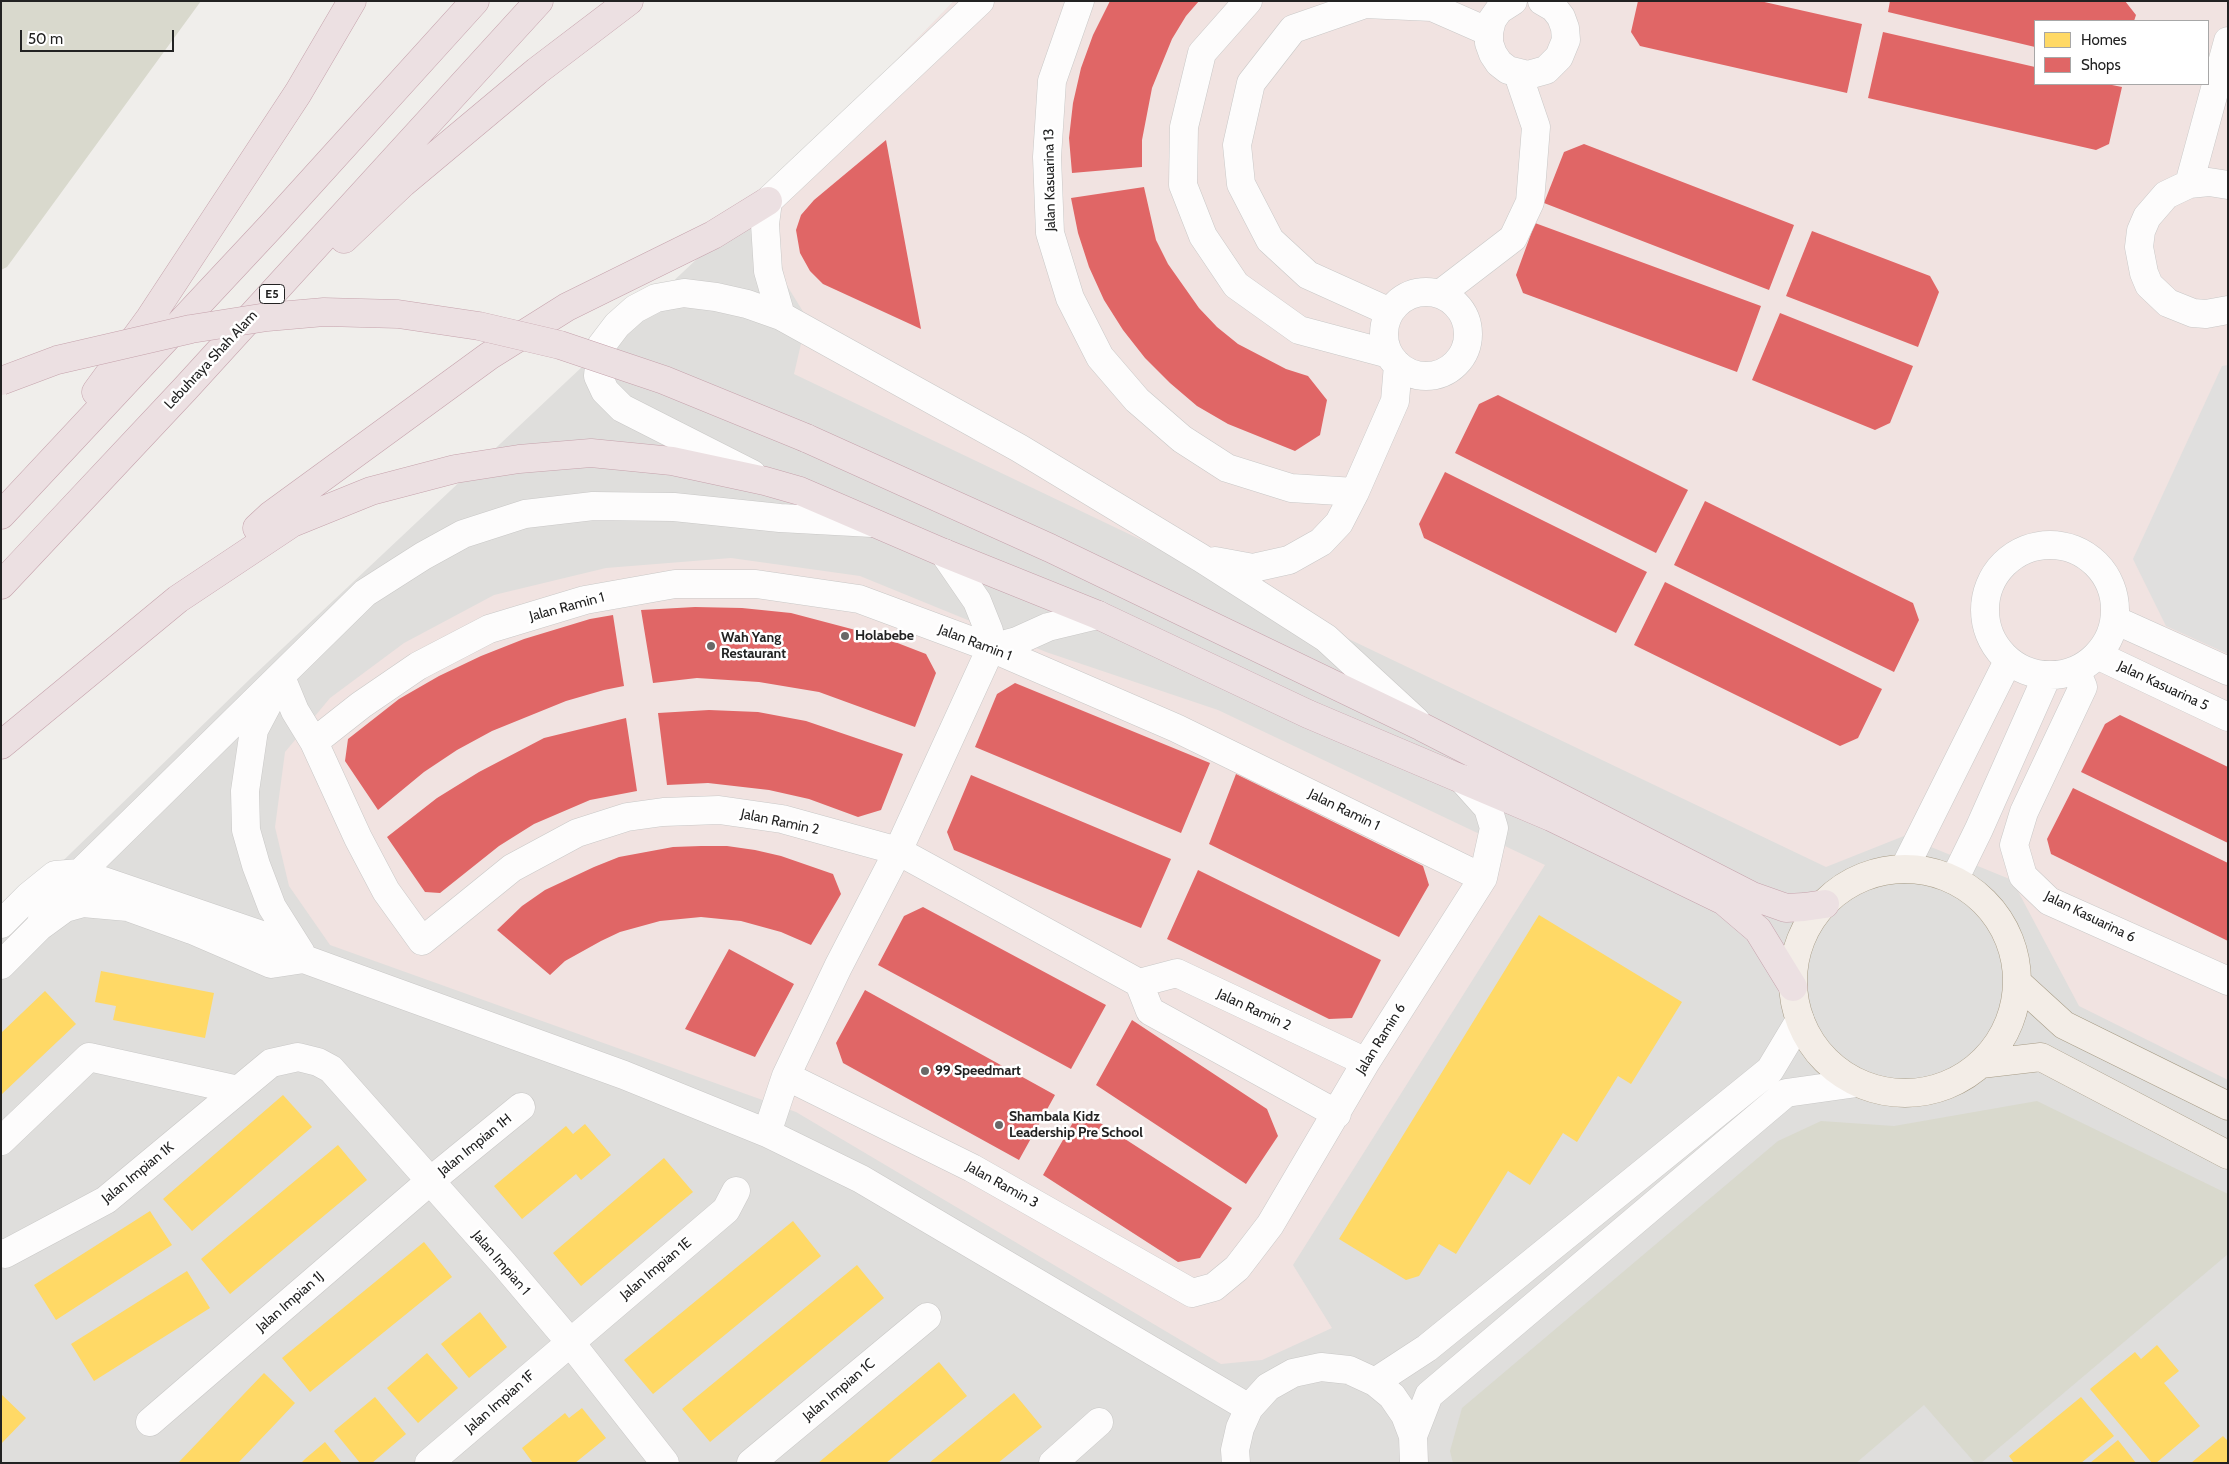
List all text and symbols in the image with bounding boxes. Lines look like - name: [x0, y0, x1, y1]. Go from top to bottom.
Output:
- scale bar: [22, 20, 176, 52]
- legend: [2034, 20, 2209, 85]
- text: 50 m: [28, 30, 63, 48]
- text: Homes: [2081, 31, 2127, 49]
- text: Shops: [2081, 56, 2121, 74]
- street label: Jalan Kasuarina 13: [1041, 128, 1059, 232]
- road number: E5: [260, 284, 284, 304]
- street label: Lebuhraya Shah Alam: [161, 307, 261, 413]
- street label: Jalan Ramin 1: [528, 589, 606, 625]
- street label: Jalan Ramin 1: [936, 621, 1014, 665]
- place label: Holabebe: [855, 628, 914, 644]
- place label: Wah Yang Restaurant: [721, 630, 786, 662]
- marker: Holabebe: [839, 630, 851, 642]
- marker: Wah Yang Restaurant: [705, 640, 717, 652]
- street label: Jalan Kasuarina 5: [2115, 658, 2211, 714]
- street label: Jalan Ramin 1: [1306, 786, 1382, 834]
- street label: Jalan Ramin 2: [739, 805, 821, 839]
- street label: Jalan Kasuarina 6: [2042, 888, 2138, 946]
- street label: Jalan Ramin 2: [1214, 986, 1294, 1034]
- street label: Jalan Ramin 6: [1353, 1000, 1409, 1078]
- place label: 99 Speedmart: [935, 1063, 1021, 1079]
- marker: 99 Speedmart: [919, 1065, 931, 1077]
- place label: Shambala Kidz Leadership Pre School: [1009, 1109, 1143, 1142]
- street label: Jalan Impian 1H: [435, 1110, 515, 1180]
- marker: Shambala Kidz Leadership Pre School: [993, 1119, 1005, 1131]
- street label: Jalan Impian 1K: [99, 1139, 177, 1207]
- street label: Jalan Ramin 3: [963, 1158, 1041, 1212]
- street label: Jalan Impian 1: [468, 1227, 534, 1299]
- street label: Jalan Impian 1E: [617, 1234, 695, 1304]
- street label: Jalan Impian 1J: [253, 1268, 327, 1336]
- street label: Jalan Impian 1C: [800, 1355, 878, 1425]
- street label: Jalan Impian 1F: [462, 1367, 538, 1437]

